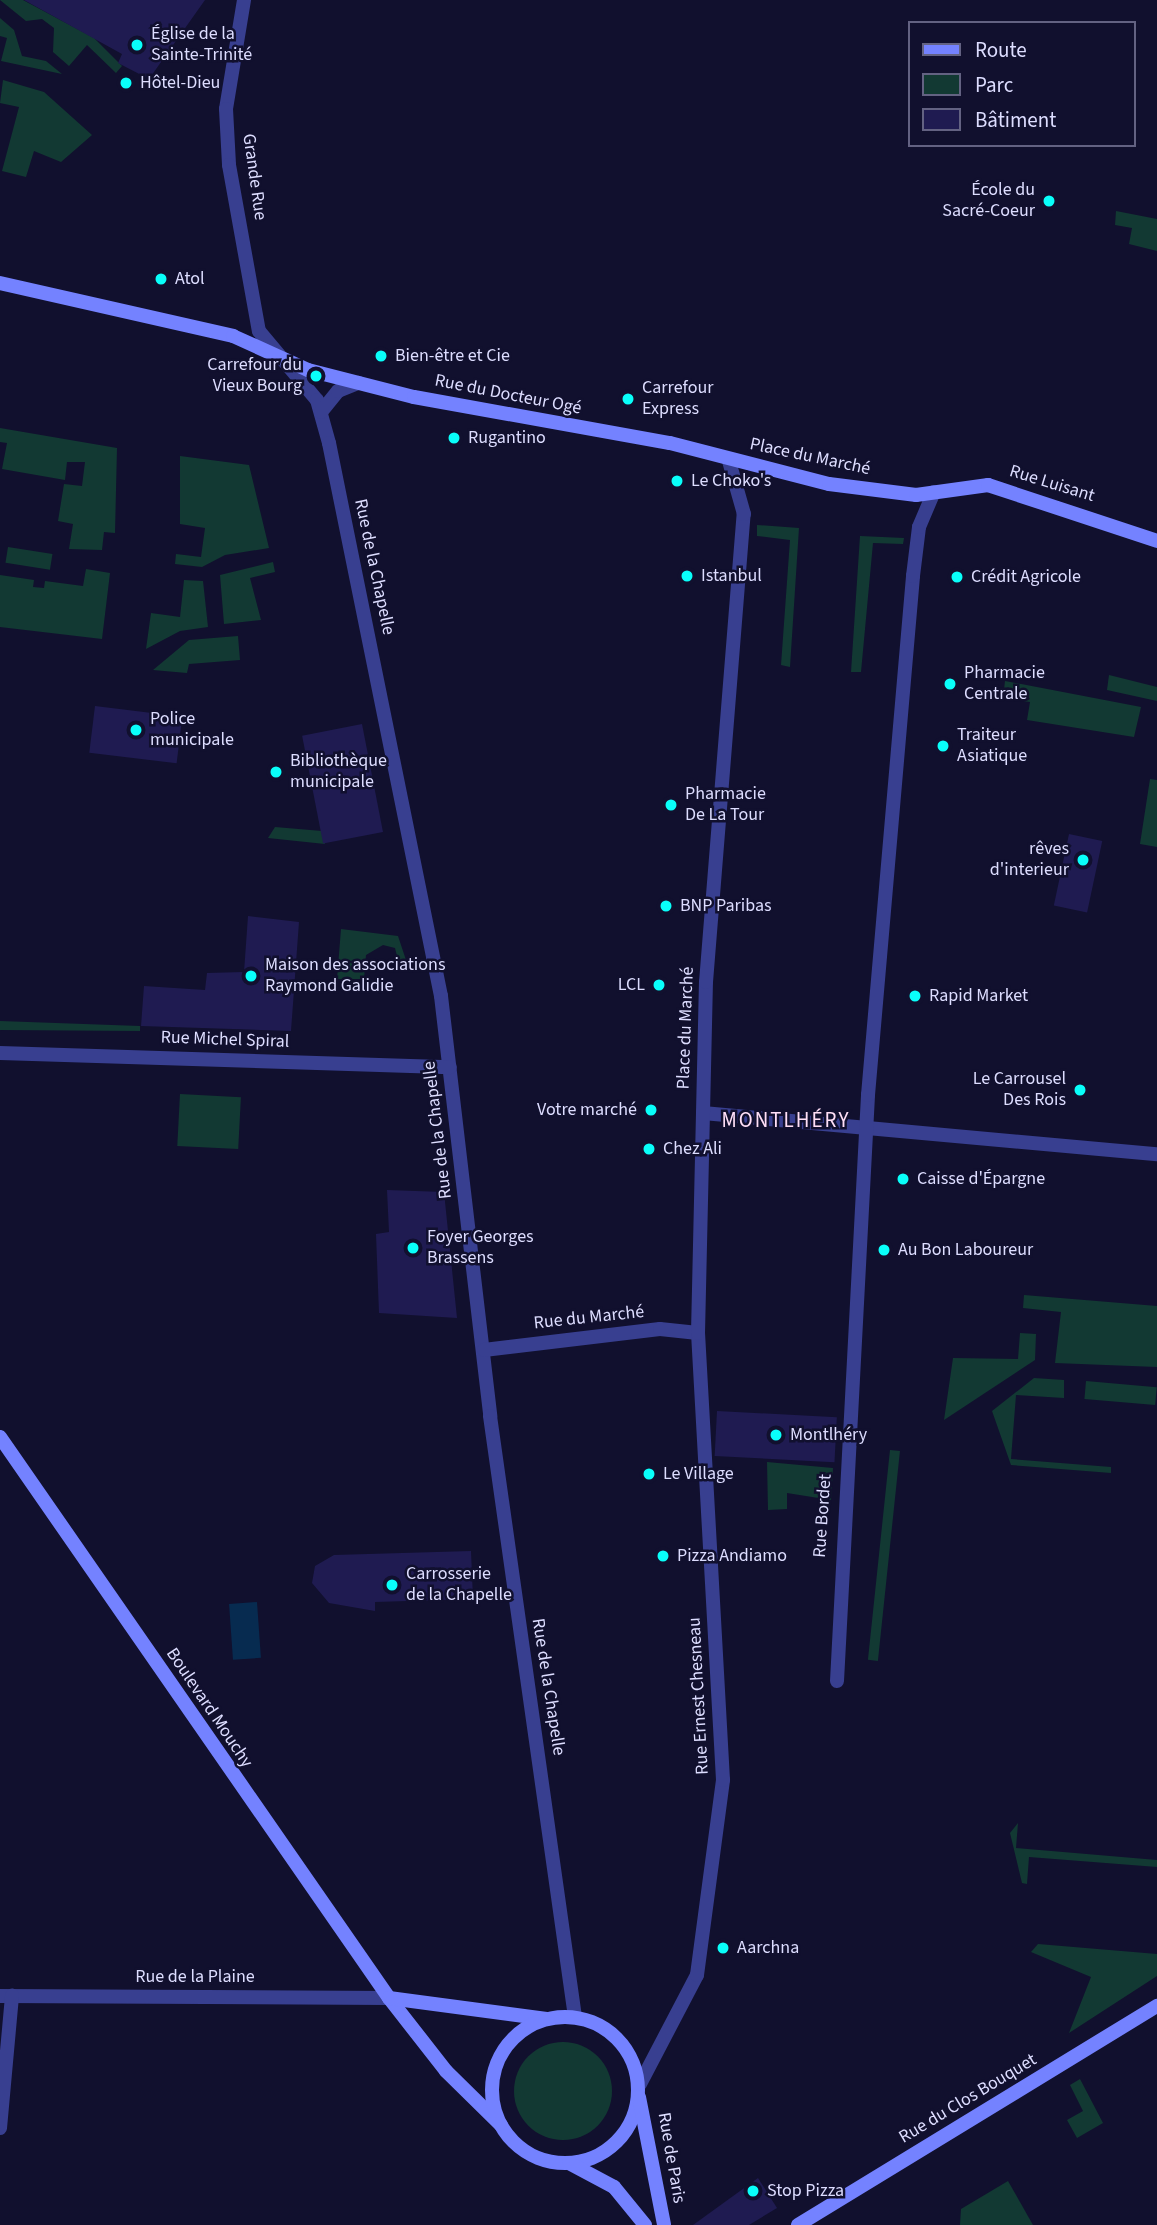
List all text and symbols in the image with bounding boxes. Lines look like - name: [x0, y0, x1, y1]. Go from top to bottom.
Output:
- legend: [908, 21, 1136, 147]
- place label: Église de la Sainte-Trinité: [151, 24, 252, 66]
- text: Route: [975, 35, 1027, 65]
- marker: Église de la Sainte-Trinité: [129, 37, 145, 53]
- text: Parc: [975, 70, 1013, 100]
- place label: Hôtel-Dieu: [140, 72, 220, 94]
- marker: Hôtel-Dieu: [118, 75, 134, 91]
- text: Bâtiment: [975, 105, 1056, 135]
- street label: Grande Rue: [237, 132, 271, 222]
- place label: École du Sacré-Coeur: [942, 180, 1035, 222]
- marker: École du Sacré-Coeur: [1041, 193, 1057, 209]
- place label: Atol: [175, 268, 205, 290]
- marker: Atol: [153, 271, 169, 287]
- place label: Bien-être et Cie: [395, 345, 510, 367]
- marker: Bien-être et Cie: [373, 348, 389, 364]
- place label: Carrefour du Vieux Bourg: [207, 355, 302, 398]
- marker: Carrefour du Vieux Bourg: [308, 368, 324, 384]
- street label: Rue du Docteur Ogé: [433, 370, 583, 420]
- place label: Carrefour Express: [642, 378, 713, 420]
- marker: Carrefour Express: [620, 391, 636, 407]
- place label: Rugantino: [468, 427, 546, 449]
- marker: Rugantino: [446, 430, 462, 446]
- street label: Place du Marché: [748, 434, 872, 480]
- street label: Rue Luisant: [1007, 461, 1097, 507]
- place label: Le Choko's: [691, 470, 771, 492]
- marker: Le Choko's: [669, 473, 685, 489]
- street label: Rue de la Chapelle: [349, 497, 399, 637]
- place label: Istanbul: [701, 565, 762, 587]
- place label: Crédit Agricole: [971, 566, 1081, 588]
- marker: Istanbul: [679, 568, 695, 584]
- marker: Crédit Agricole: [949, 569, 965, 585]
- place label: Pharmacie Centrale: [964, 663, 1045, 706]
- marker: Pharmacie Centrale: [942, 676, 958, 692]
- place label: Police municipale: [150, 709, 234, 752]
- marker: Police municipale: [128, 722, 144, 738]
- place label: Traiteur Asiatique: [957, 725, 1027, 768]
- marker: Traiteur Asiatique: [935, 738, 951, 754]
- place label: Bibliothèque municipale: [290, 751, 387, 794]
- marker: Bibliothèque municipale: [268, 764, 284, 780]
- place label: Pharmacie De La Tour: [685, 784, 766, 826]
- marker: Pharmacie De La Tour: [663, 797, 679, 813]
- place label: rêves d'interieur: [990, 839, 1069, 882]
- marker: rêves d'interieur: [1075, 852, 1091, 868]
- place label: BNP Paribas: [680, 895, 772, 917]
- marker: BNP Paribas: [658, 898, 674, 914]
- place label: Maison des associations Raymond Galidie: [265, 955, 445, 998]
- street label: Place du Marché: [673, 966, 699, 1090]
- marker: Maison des associations Raymond Galidie: [243, 968, 259, 984]
- place label: LCL: [618, 974, 645, 996]
- marker: LCL: [651, 977, 667, 993]
- place label: Rapid Market: [929, 985, 1028, 1007]
- marker: Rapid Market: [907, 988, 923, 1004]
- street label: Rue Michel Spiral: [160, 1027, 290, 1053]
- street label: Rue de la Chapelle: [419, 1060, 457, 1200]
- place label: Le Carrousel Des Rois: [973, 1069, 1066, 1112]
- marker: Le Carrousel Des Rois: [1072, 1082, 1088, 1098]
- place label: Votre marché: [537, 1099, 637, 1121]
- marker: Votre marché: [643, 1102, 659, 1118]
- district label: MONTLHÉRY: [723, 1107, 849, 1133]
- place label: Chez Ali: [663, 1138, 722, 1160]
- marker: Chez Ali: [641, 1141, 657, 1157]
- place label: Caisse d'Épargne: [917, 1168, 1045, 1190]
- marker: Caisse d'Épargne: [895, 1171, 911, 1187]
- place label: Foyer Georges Brassens: [427, 1227, 534, 1270]
- place label: Au Bon Laboureur: [898, 1239, 1033, 1261]
- marker: Foyer Georges Brassens: [405, 1240, 421, 1256]
- marker: Au Bon Laboureur: [876, 1242, 892, 1258]
- street label: Rue du Marché: [533, 1301, 645, 1335]
- place label: Montlhéry: [790, 1424, 867, 1446]
- marker: Montlhéry: [768, 1427, 784, 1443]
- place label: Le Village: [663, 1463, 734, 1485]
- marker: Le Village: [641, 1466, 657, 1482]
- street label: Rue Bordet: [809, 1473, 837, 1559]
- place label: Pizza Andiamo: [677, 1545, 787, 1567]
- marker: Pizza Andiamo: [655, 1548, 671, 1564]
- place label: Carrosserie de la Chapelle: [406, 1564, 512, 1606]
- marker: Carrosserie de la Chapelle: [384, 1577, 400, 1593]
- street label: Rue de la Chapelle: [526, 1617, 570, 1757]
- street label: Rue Ernest Chesneau: [684, 1617, 714, 1775]
- street label: Boulevard Mouchy: [161, 1644, 257, 1772]
- place label: Aarchna: [737, 1937, 799, 1959]
- marker: Aarchna: [715, 1940, 731, 1956]
- street label: Rue de la Plaine: [135, 1966, 255, 1988]
- street label: Rue du Clos Bouquet: [895, 2049, 1041, 2149]
- street label: Rue de Paris: [652, 2111, 690, 2205]
- place label: Stop Pizza: [767, 2180, 844, 2202]
- marker: Stop Pizza: [745, 2183, 761, 2199]

